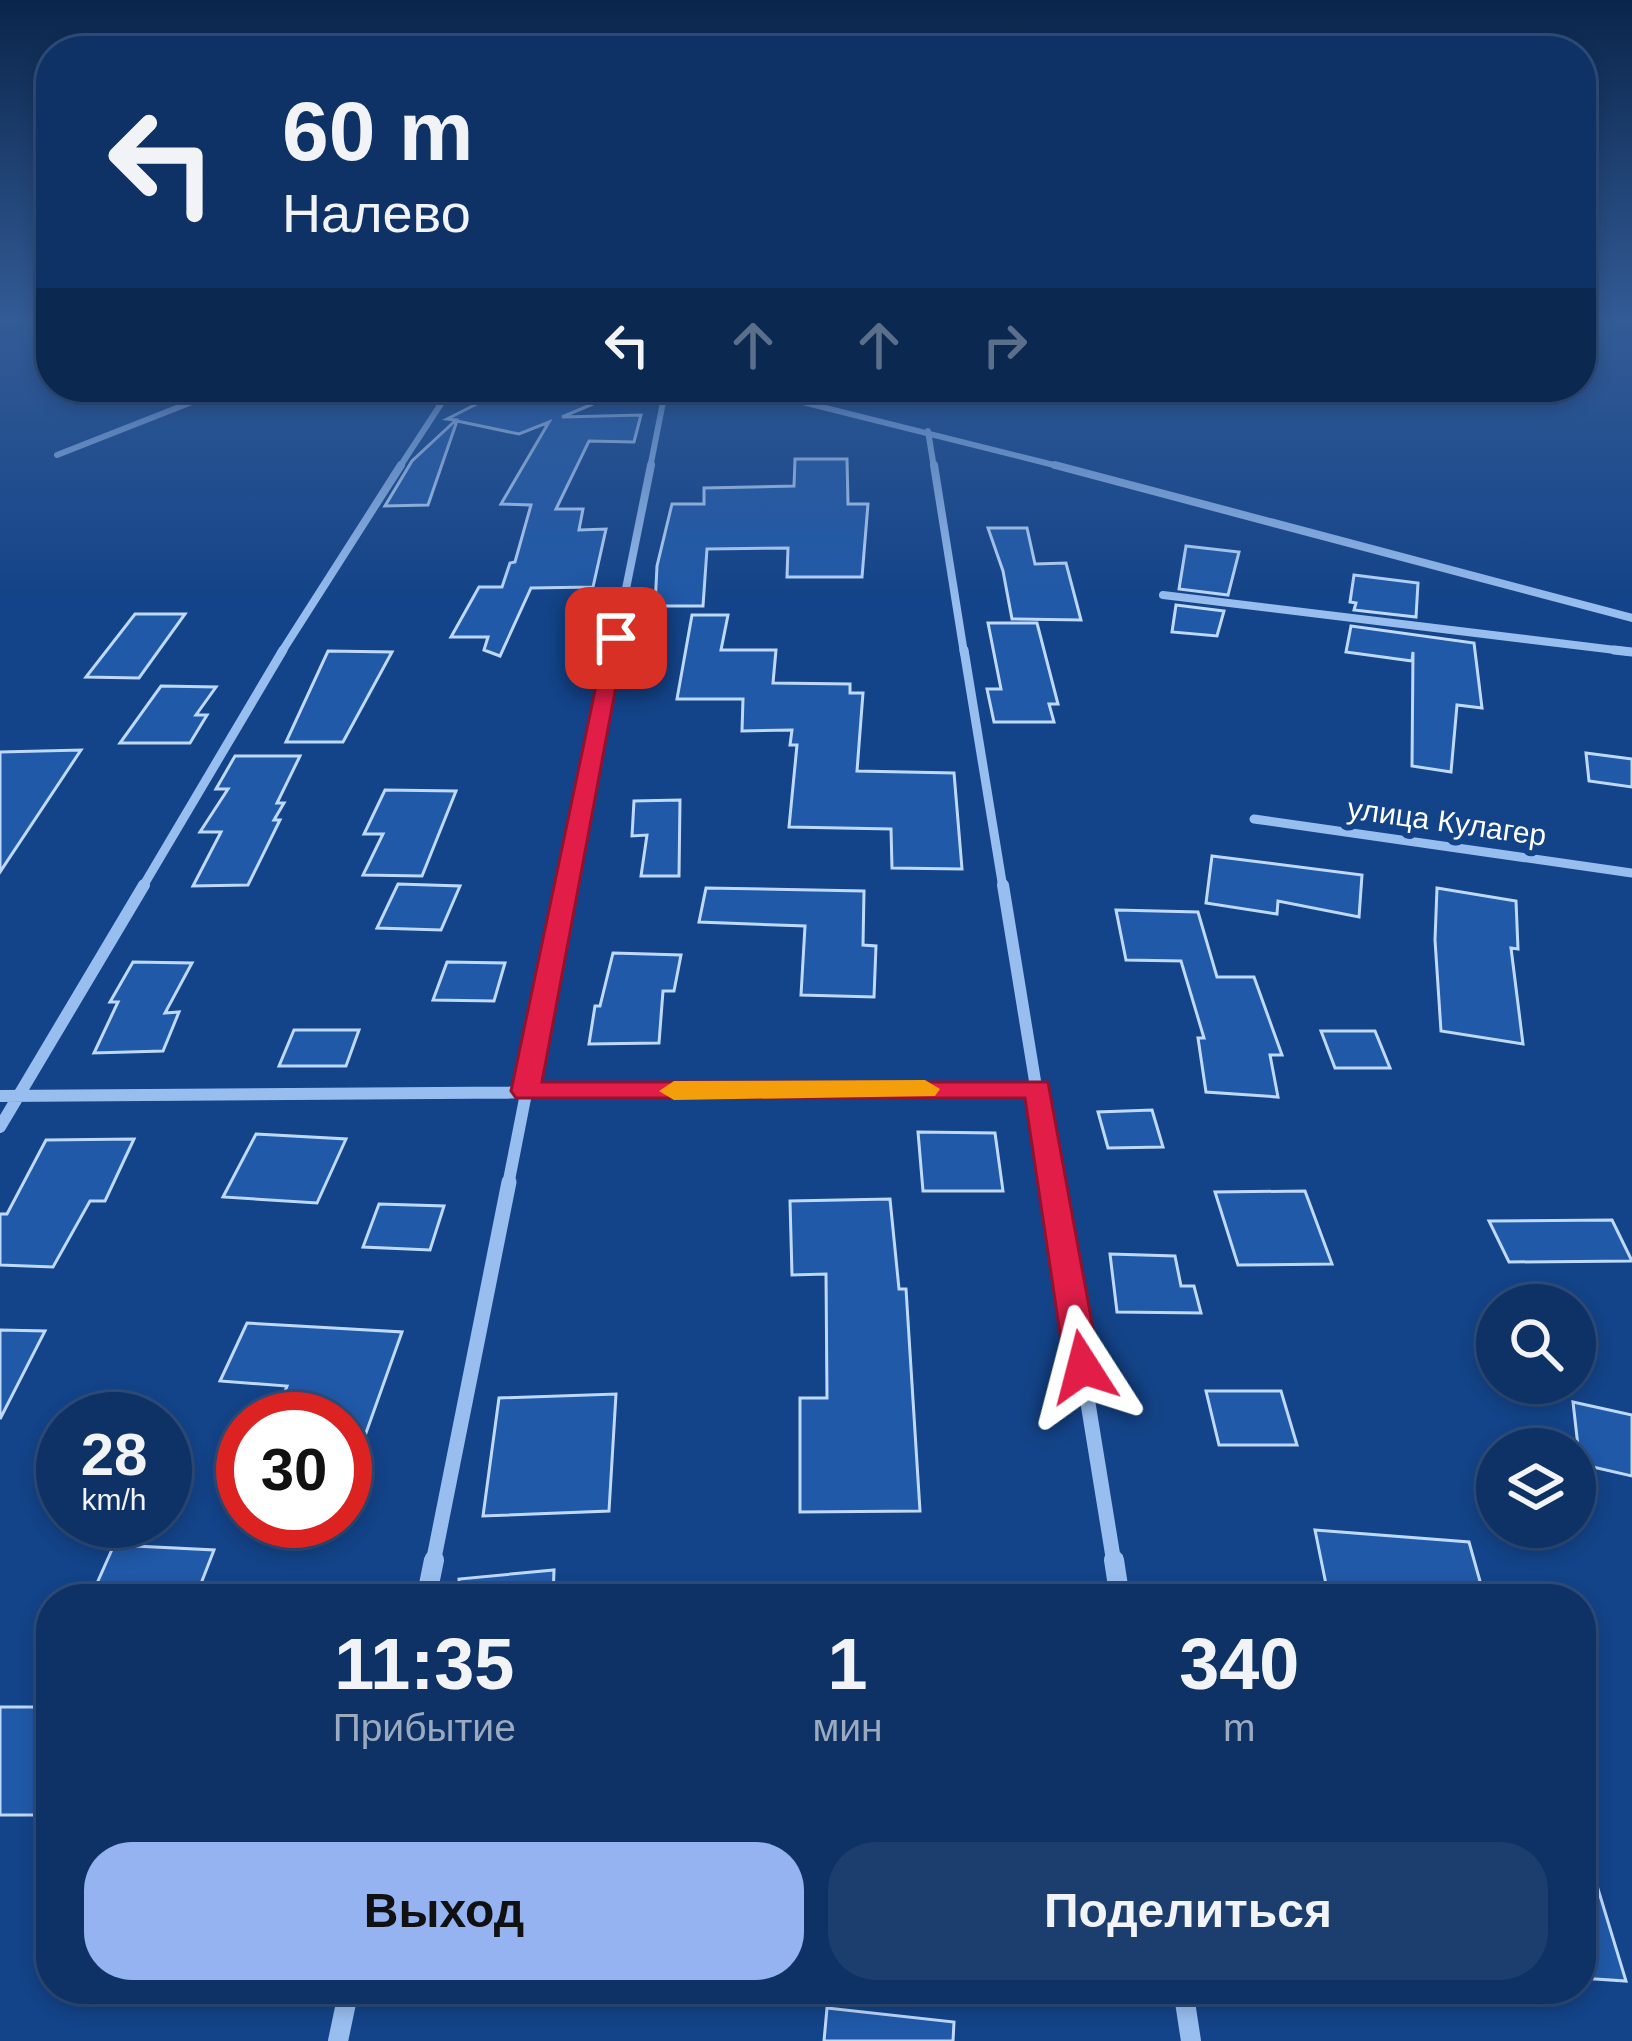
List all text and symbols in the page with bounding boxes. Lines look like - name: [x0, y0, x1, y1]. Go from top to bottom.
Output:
- icon: left: [84, 84, 240, 240]
- text: 60 m: [282, 84, 473, 178]
- text: Налево: [282, 183, 471, 243]
- icon: left: [594, 312, 660, 378]
- icon: ahead: [720, 312, 786, 378]
- icon: ahead: [846, 312, 912, 378]
- icon: right: [972, 312, 1038, 378]
- pin: [565, 587, 667, 689]
- icon: arrive: [583, 605, 649, 671]
- street label: улица Кулагер: [1346, 791, 1549, 852]
- map controls: [1476, 1284, 1596, 1548]
- button: search: [1476, 1284, 1596, 1404]
- position arrow: [1020, 1304, 1146, 1430]
- speed limit sign: 30: [216, 1392, 372, 1548]
- text: 28: [81, 1421, 147, 1488]
- button: layers: [1476, 1428, 1596, 1548]
- text: km/h: [81, 1483, 147, 1516]
- text: 11:35: [334, 1624, 514, 1704]
- text: 1: [828, 1624, 868, 1704]
- text: 340: [1179, 1624, 1299, 1704]
- text: Прибытие: [333, 1706, 516, 1749]
- text: мин: [812, 1706, 883, 1749]
- text: m: [1223, 1706, 1256, 1749]
- button: Выход: [84, 1842, 804, 1980]
- button: Поделиться: [828, 1842, 1548, 1980]

